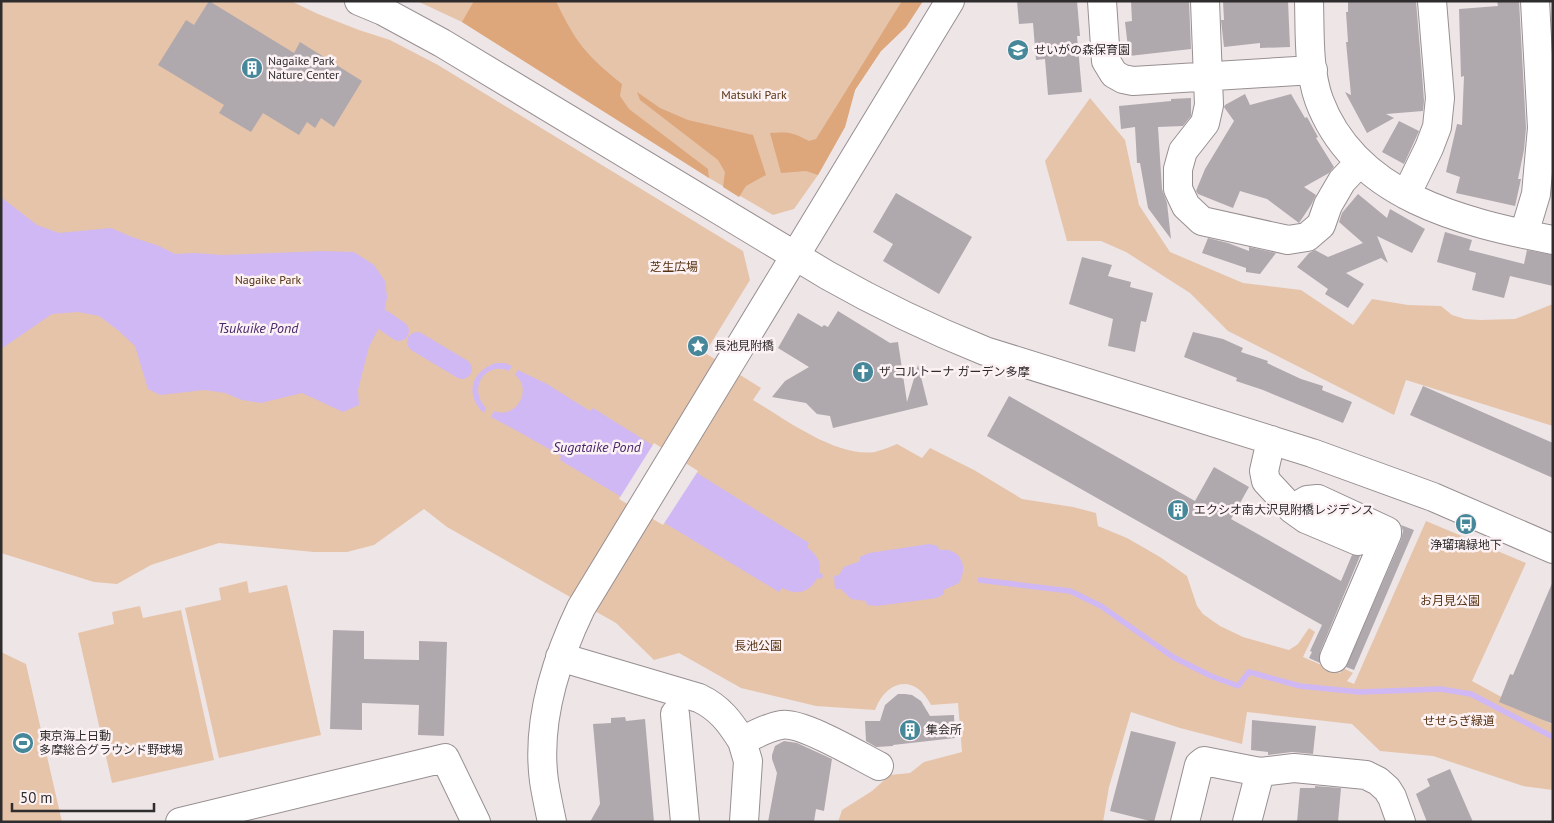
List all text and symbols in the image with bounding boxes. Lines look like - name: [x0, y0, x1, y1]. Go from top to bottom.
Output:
- school or university icon: せいがの森保育園: [1006, 38, 1030, 62]
- place label: せいがの森保育園: [1034, 42, 1130, 57]
- place label: Nagaike Park Nature Center: [268, 53, 339, 82]
- building icon: Nagaike Park Nature Center: [240, 56, 264, 80]
- park label: Matsuki Park: [721, 87, 787, 102]
- park label: 芝生広場: [650, 259, 698, 274]
- park label: Nagaike Park: [235, 272, 302, 287]
- water label: Tsukuike Pond: [218, 319, 299, 337]
- place icon: 長池見附橋: [686, 334, 710, 358]
- place label: 長池見附橋: [714, 338, 774, 353]
- church icon: ザ コルトーナ ガーデン多摩: [851, 360, 875, 384]
- place label: ザ コルトーナ ガーデン多摩: [879, 364, 1029, 379]
- water label: Sugataike Pond: [553, 438, 642, 456]
- building icon: エクシオ南大沢見附橋レジデンス: [1166, 498, 1190, 522]
- place label: エクシオ南大沢見附橋レジデンス: [1194, 502, 1374, 517]
- bus stop icon: 浄瑠璃緑地下: [1454, 512, 1478, 536]
- place label: 浄瑠璃緑地下: [1430, 537, 1502, 552]
- park label: お月見公園: [1420, 593, 1480, 608]
- park label: 長池公園: [734, 638, 782, 653]
- park label: せせらぎ緑道: [1423, 713, 1495, 728]
- building icon: 集会所: [898, 718, 922, 742]
- place label: 集会所: [926, 722, 962, 737]
- place label: 東京海上日動 多摩総合グラウンド野球場: [39, 728, 183, 757]
- sports icon: 東京海上日動 多摩総合グラウンド野球場: [11, 731, 35, 755]
- scale bar: [12, 780, 155, 812]
- text: 50 m: [20, 788, 53, 807]

